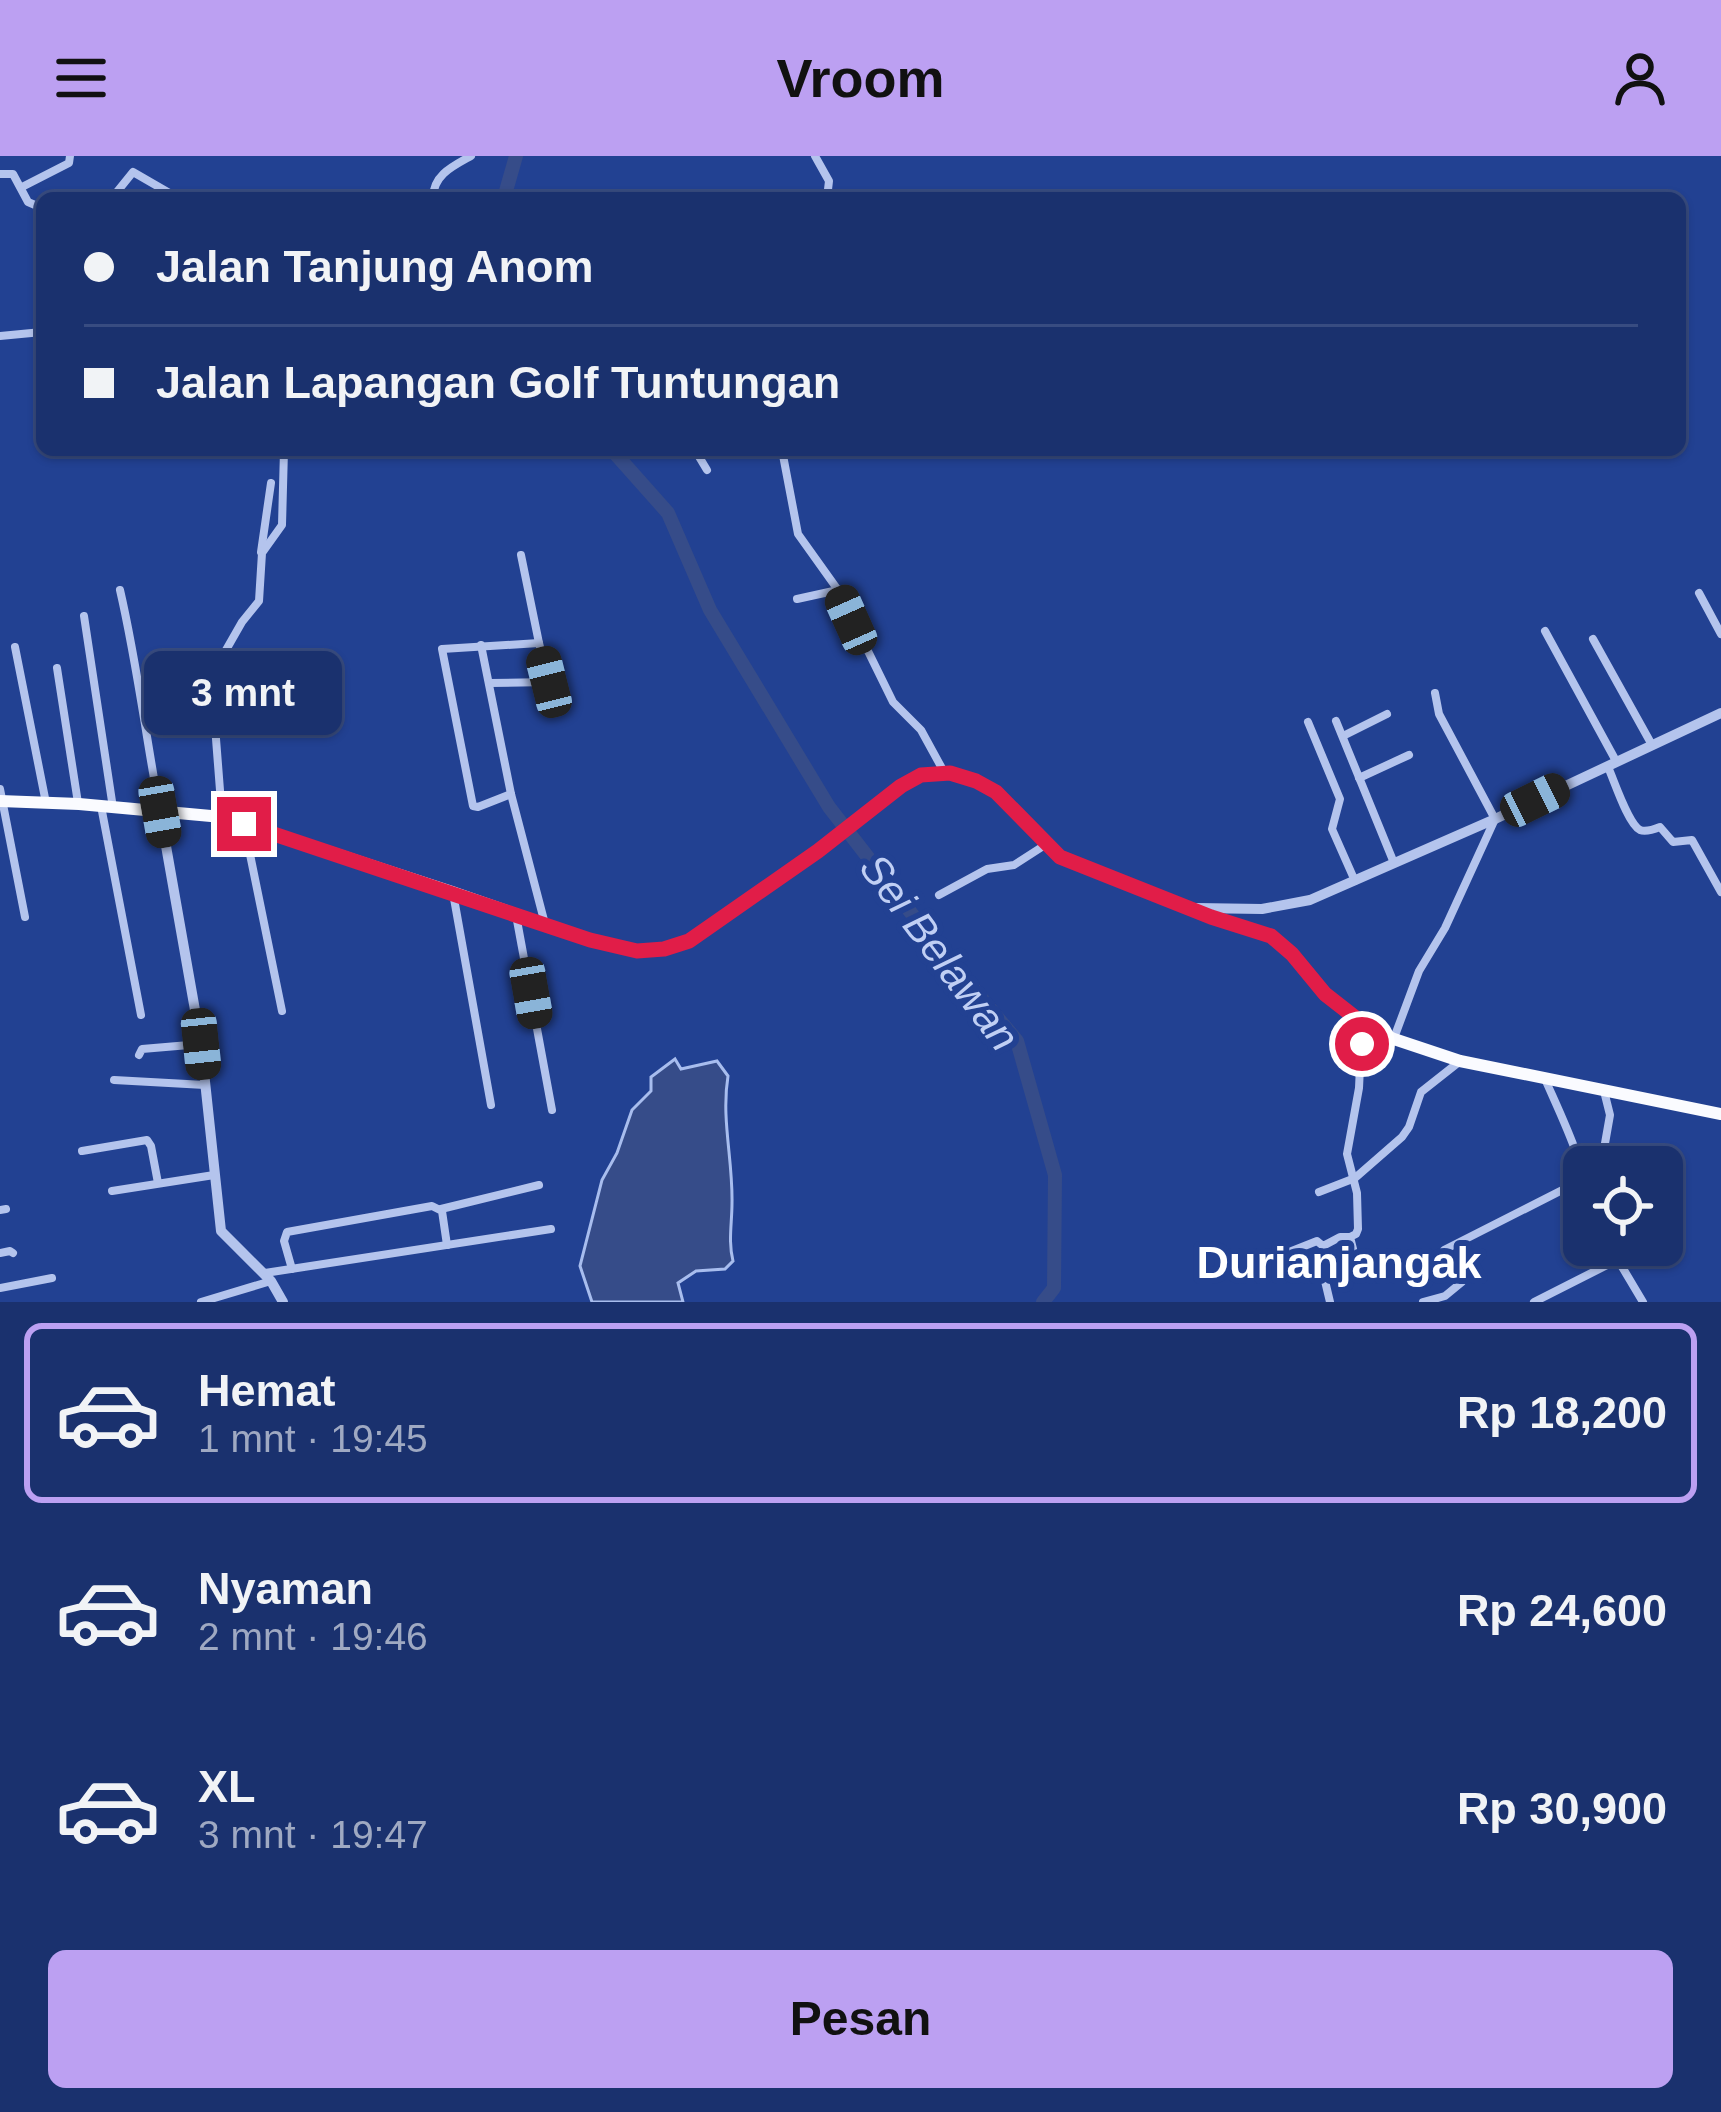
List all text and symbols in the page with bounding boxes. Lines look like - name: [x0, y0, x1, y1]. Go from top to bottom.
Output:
- icon: menu: [48, 45, 114, 111]
- icon: person: [1607, 45, 1673, 111]
- text: Vroom: [776, 48, 945, 108]
- text: Jalan Tanjung Anom: [156, 241, 594, 292]
- text: Jalan Lapangan Golf Tuntungan: [156, 357, 840, 408]
- car: [820, 580, 882, 660]
- car: [523, 643, 575, 721]
- callout: 3 mnt: [145, 650, 343, 734]
- text: 3 mnt: [191, 671, 295, 714]
- car: [1495, 768, 1575, 832]
- car: [136, 773, 184, 851]
- route end: [217, 797, 271, 851]
- water label: Sei Belawan: [851, 845, 1029, 1060]
- car: [507, 954, 555, 1032]
- car: [179, 1006, 223, 1082]
- route start: [1335, 1017, 1389, 1071]
- map controls: [1563, 1146, 1683, 1266]
- button: locate: [1563, 1146, 1683, 1266]
- district label: Durianjangak: [1196, 1237, 1483, 1288]
- icon: car: [54, 1359, 162, 1467]
- text: Hemat: [198, 1365, 336, 1416]
- text: Rp 18,200: [1457, 1387, 1667, 1438]
- text: 1 mnt · 19:45: [198, 1417, 428, 1460]
- icon: car: [54, 1557, 162, 1665]
- text: Nyaman: [198, 1563, 373, 1614]
- text: Rp 24,600: [1457, 1585, 1667, 1636]
- text: 2 mnt · 19:46: [198, 1615, 428, 1658]
- icon: car: [54, 1755, 162, 1863]
- text: XL: [198, 1761, 256, 1812]
- text: Rp 30,900: [1457, 1783, 1667, 1834]
- text: 3 mnt · 19:47: [198, 1813, 428, 1856]
- button: Pesan: [48, 1950, 1673, 2088]

